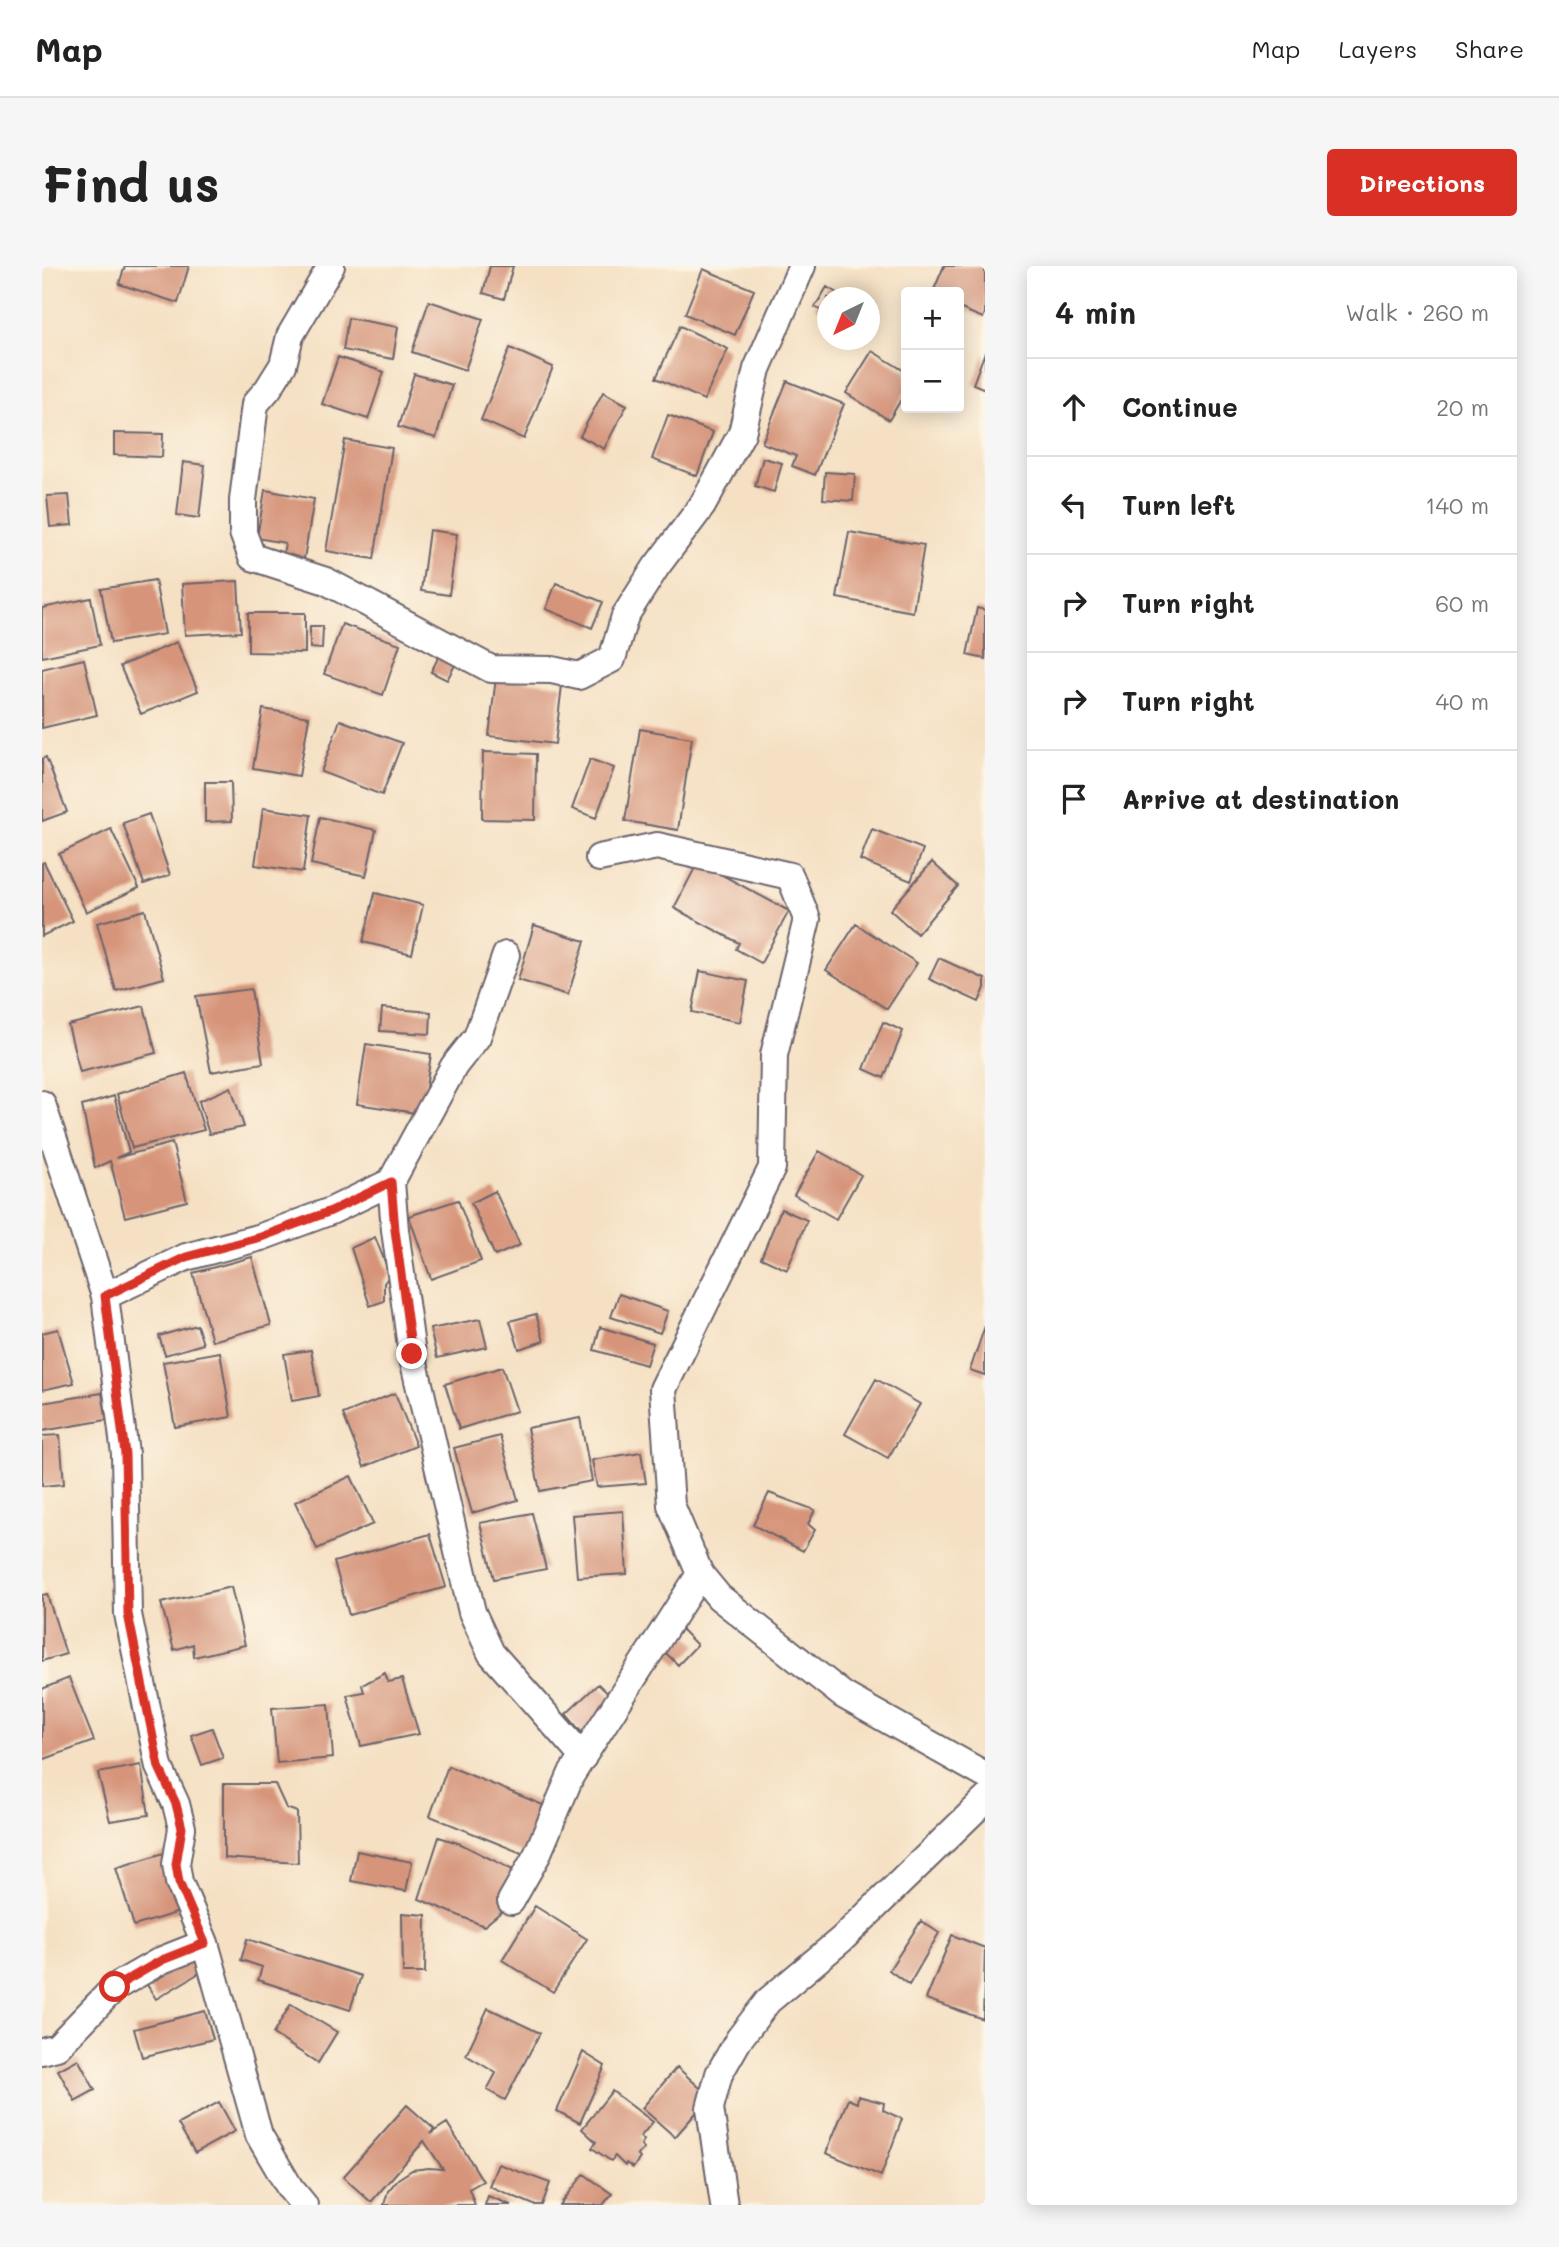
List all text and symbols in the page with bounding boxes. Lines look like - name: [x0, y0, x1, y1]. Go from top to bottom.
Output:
- text: Map: [35, 27, 103, 70]
- text: Map: [1252, 33, 1300, 64]
- text: Layers: [1338, 33, 1417, 64]
- text: Share: [1455, 33, 1524, 64]
- button: Directions: [1327, 149, 1517, 216]
- text: Find us: [42, 151, 220, 214]
- north arrow: [817, 287, 880, 350]
- map controls: [901, 287, 964, 413]
- button: +: [901, 287, 964, 350]
- text: 4 min: [1055, 292, 1136, 332]
- text: Walk · 260 m: [1345, 297, 1489, 327]
- button: −: [901, 350, 964, 413]
- icon: ahead: [1055, 388, 1093, 426]
- text: Continue: [1122, 390, 1238, 424]
- text: 20 m: [1436, 392, 1489, 422]
- icon: left: [1055, 486, 1093, 524]
- text: Turn left: [1122, 488, 1235, 522]
- text: 140 m: [1425, 490, 1489, 520]
- icon: right: [1055, 584, 1093, 622]
- text: Turn right: [1122, 586, 1255, 620]
- text: 60 m: [1435, 588, 1489, 618]
- icon: right: [1055, 682, 1093, 720]
- text: Turn right: [1122, 684, 1255, 718]
- text: 40 m: [1436, 686, 1489, 716]
- icon: arrive: [1055, 780, 1093, 818]
- text: Arrive at destination: [1122, 782, 1399, 816]
- route end: [396, 1338, 427, 1369]
- route start: [99, 1971, 130, 2002]

